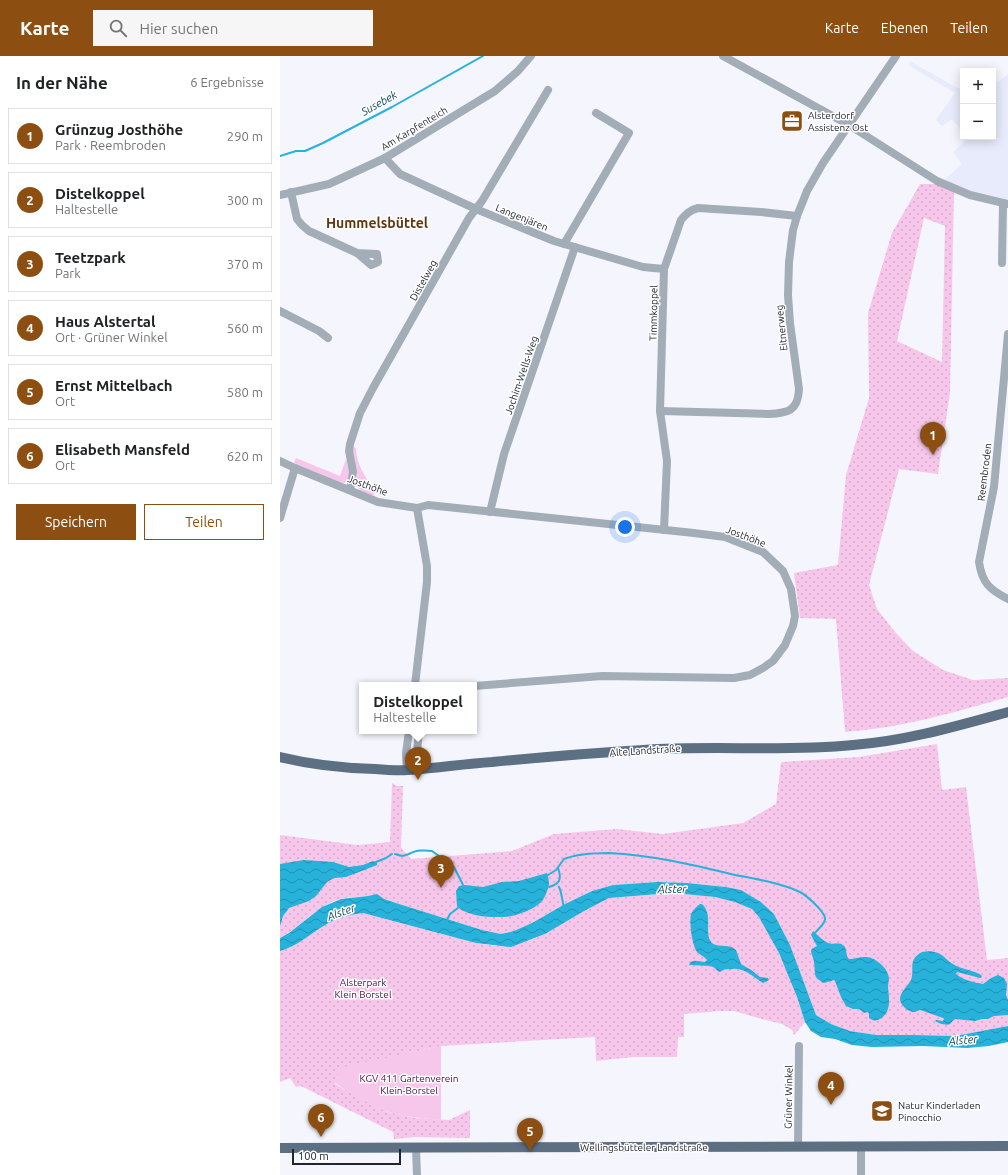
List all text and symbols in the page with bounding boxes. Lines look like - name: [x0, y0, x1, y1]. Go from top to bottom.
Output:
- search box: [93, 10, 373, 46]
- text: Karte: [20, 17, 69, 39]
- icon: search: [107, 17, 129, 39]
- text: Hier suchen: [139, 20, 218, 37]
- text: Karte: [825, 20, 859, 36]
- text: Ebenen: [881, 20, 928, 36]
- text: Teilen: [950, 20, 988, 36]
- map controls: [960, 68, 996, 140]
- button: +: [960, 68, 996, 104]
- text: In der Nähe: [16, 73, 108, 92]
- text: 6 Ergebnisse: [190, 75, 264, 89]
- water label: Susebek: [358, 88, 399, 118]
- street label: Am Karpfenteich: [379, 104, 449, 153]
- button: −: [960, 104, 996, 140]
- office icon: Alsterdorf Assistenz Ost: [779, 108, 805, 134]
- place label: Alsterdorf Assistenz Ost: [808, 110, 868, 133]
- text: Grünzug Josthöhe: [55, 121, 183, 138]
- text: 1: [26, 129, 34, 143]
- text: 290 m: [227, 129, 263, 143]
- text: Park · Reembroden: [55, 138, 166, 152]
- text: Distelkoppel: [55, 185, 145, 202]
- text: 2: [26, 193, 34, 207]
- text: 300 m: [227, 193, 263, 207]
- text: Haltestelle: [55, 202, 118, 216]
- street label: Langenjären: [494, 202, 550, 233]
- district label: Hummelsbüttel: [326, 215, 428, 231]
- text: Teetzpark: [55, 249, 126, 266]
- text: 3: [26, 257, 34, 271]
- text: 370 m: [227, 257, 263, 271]
- street label: Distelweg: [408, 258, 439, 303]
- text: Park: [55, 266, 81, 280]
- street label: Timmkoppel: [648, 285, 659, 341]
- street label: Eitnerweg: [774, 304, 789, 352]
- text: Haus Alstertal: [55, 313, 156, 330]
- text: 4: [26, 321, 34, 335]
- text: 560 m: [227, 321, 263, 335]
- text: Ort · Grüner Winkel: [55, 330, 168, 344]
- street label: Jochim-Wells-Weg: [503, 334, 540, 416]
- text: Ernst Mittelbach: [55, 377, 173, 394]
- text: 5: [26, 385, 34, 399]
- text: 580 m: [227, 385, 263, 399]
- text: Ort: [55, 394, 75, 408]
- pin: 1: [920, 422, 946, 455]
- text: Elisabeth Mansfeld: [55, 441, 190, 458]
- street label: Reembroden: [975, 442, 994, 502]
- text: 6: [26, 449, 34, 463]
- text: 620 m: [227, 449, 263, 463]
- text: Ort: [55, 458, 75, 472]
- street label: Josthöhe: [346, 473, 389, 498]
- button: Speichern: [16, 504, 136, 540]
- button: Teilen: [144, 504, 264, 540]
- your location: [615, 517, 635, 537]
- street label: Josthöhe: [724, 524, 767, 549]
- popup: [359, 682, 477, 734]
- text: Distelkoppel: [373, 693, 463, 710]
- text: Haltestelle: [373, 710, 436, 724]
- street label: Alte Landstraße: [609, 743, 681, 758]
- pin: 2: [405, 747, 431, 780]
- pin: 3: [428, 855, 454, 888]
- water label: Alster: [657, 883, 687, 895]
- water label: Alster: [325, 901, 357, 923]
- park label: Alsterpark Klein Borstel: [334, 977, 392, 1000]
- water label: Alster: [947, 1033, 979, 1047]
- street label: Grüner Winkel: [782, 1065, 795, 1129]
- pin: 4: [818, 1072, 844, 1105]
- park label: KGV 411 Gartenverein Klein-Borstel: [360, 1073, 458, 1096]
- school or university icon: Natur Kinderladen Pinocchio: [869, 1098, 895, 1124]
- place label: Natur Kinderladen Pinocchio: [898, 1100, 980, 1123]
- pin: 6: [308, 1104, 334, 1137]
- pin: 5: [517, 1118, 543, 1151]
- street label: Wellingsbütteler Landstraße: [580, 1142, 708, 1153]
- scale bar: [292, 1147, 401, 1166]
- text: 100 m: [298, 1150, 329, 1162]

